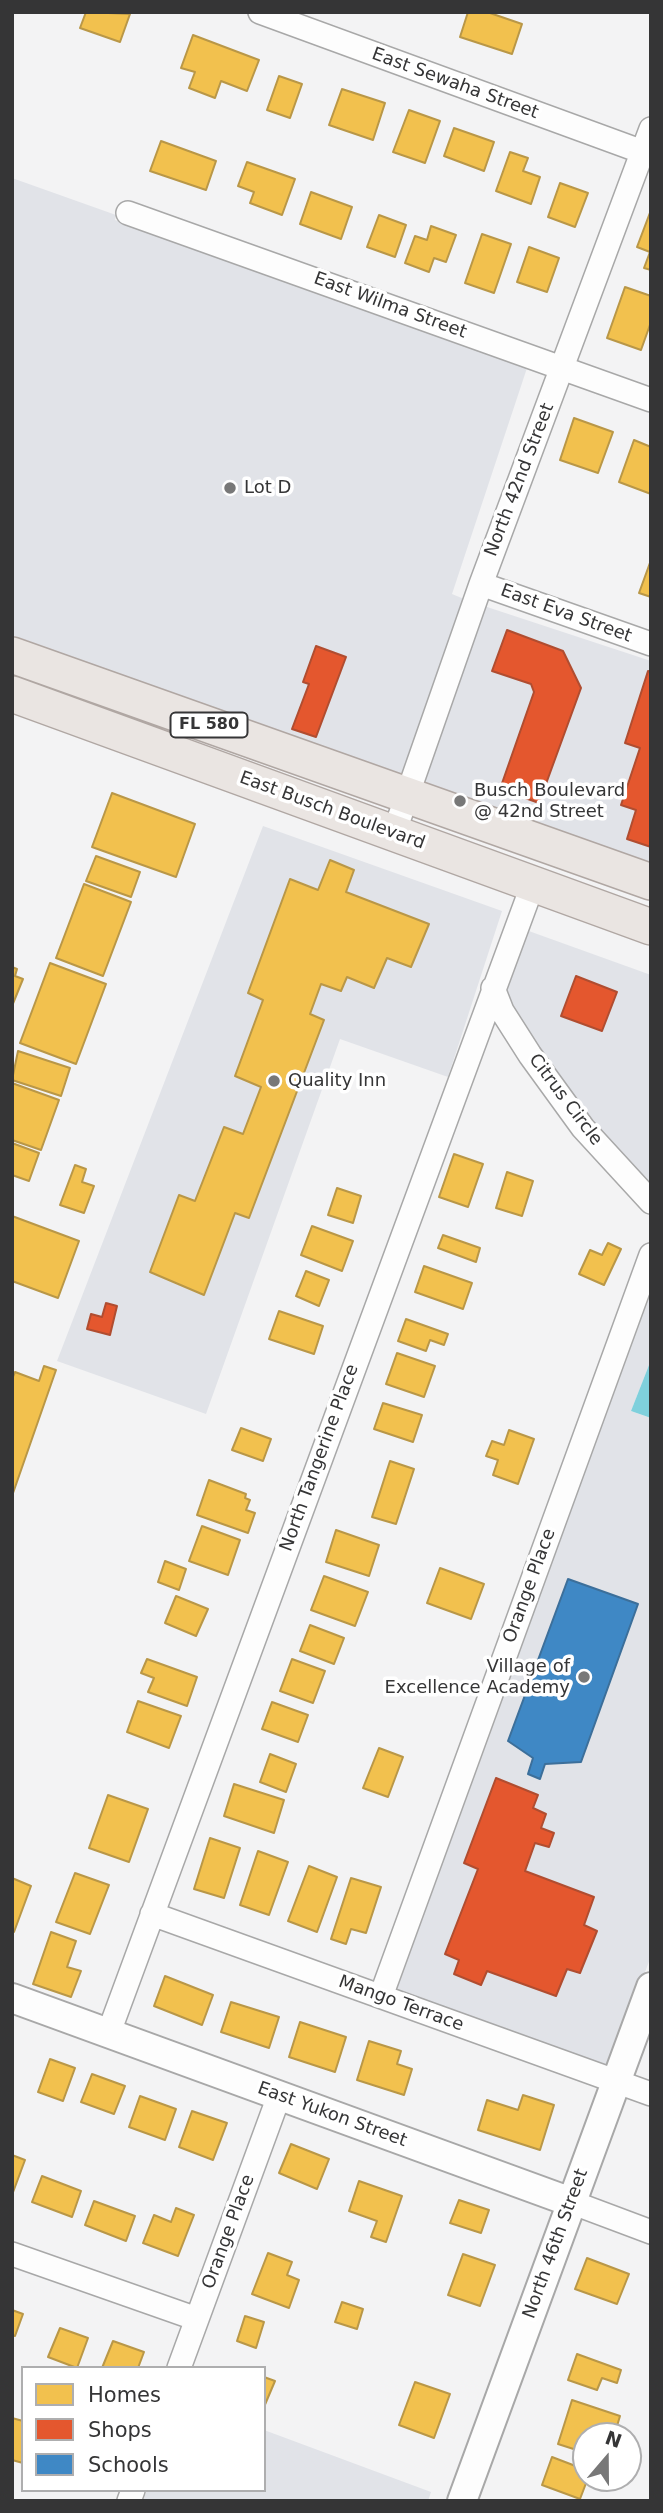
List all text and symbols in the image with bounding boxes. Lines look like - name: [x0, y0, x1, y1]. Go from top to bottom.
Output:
- street label: East Sewaha Street: [369, 44, 541, 124]
- street label: East Wilma Street: [311, 268, 469, 344]
- street label: North 42nd Street: [481, 400, 559, 560]
- place label: Lot D: [244, 477, 291, 499]
- marker: Lot D: [222, 480, 238, 496]
- street label: East Eva Street: [497, 580, 635, 648]
- road number: FL 580: [170, 712, 248, 738]
- street label: East Busch Boulevard: [236, 767, 428, 855]
- place label: Busch Boulevard @ 42nd Street: [474, 780, 625, 822]
- marker: Busch Boulevard @ 42nd Street: [452, 793, 468, 809]
- street label: Citrus Circle: [524, 1050, 606, 1150]
- place label: Quality Inn: [288, 1070, 386, 1092]
- marker: Quality Inn: [266, 1073, 282, 1089]
- street label: North Tangerine Place: [276, 1362, 364, 1554]
- street label: Orange Place: [499, 1526, 561, 1646]
- place label: Village of Excellence Academy: [385, 1656, 570, 1698]
- marker: Village of Excellence Academy: [576, 1669, 592, 1685]
- street label: Mango Terrace: [335, 1971, 467, 2037]
- street label: East Yukon Street: [254, 2078, 410, 2152]
- street label: North 46th Street: [519, 2166, 593, 2322]
- street label: Orange Place: [198, 2172, 260, 2292]
- legend: [21, 2366, 266, 2492]
- text: Homes: [88, 2383, 161, 2407]
- text: Shops: [88, 2418, 152, 2442]
- north arrow: [572, 2422, 642, 2492]
- text: N: [602, 2426, 625, 2452]
- text: Schools: [88, 2453, 169, 2477]

